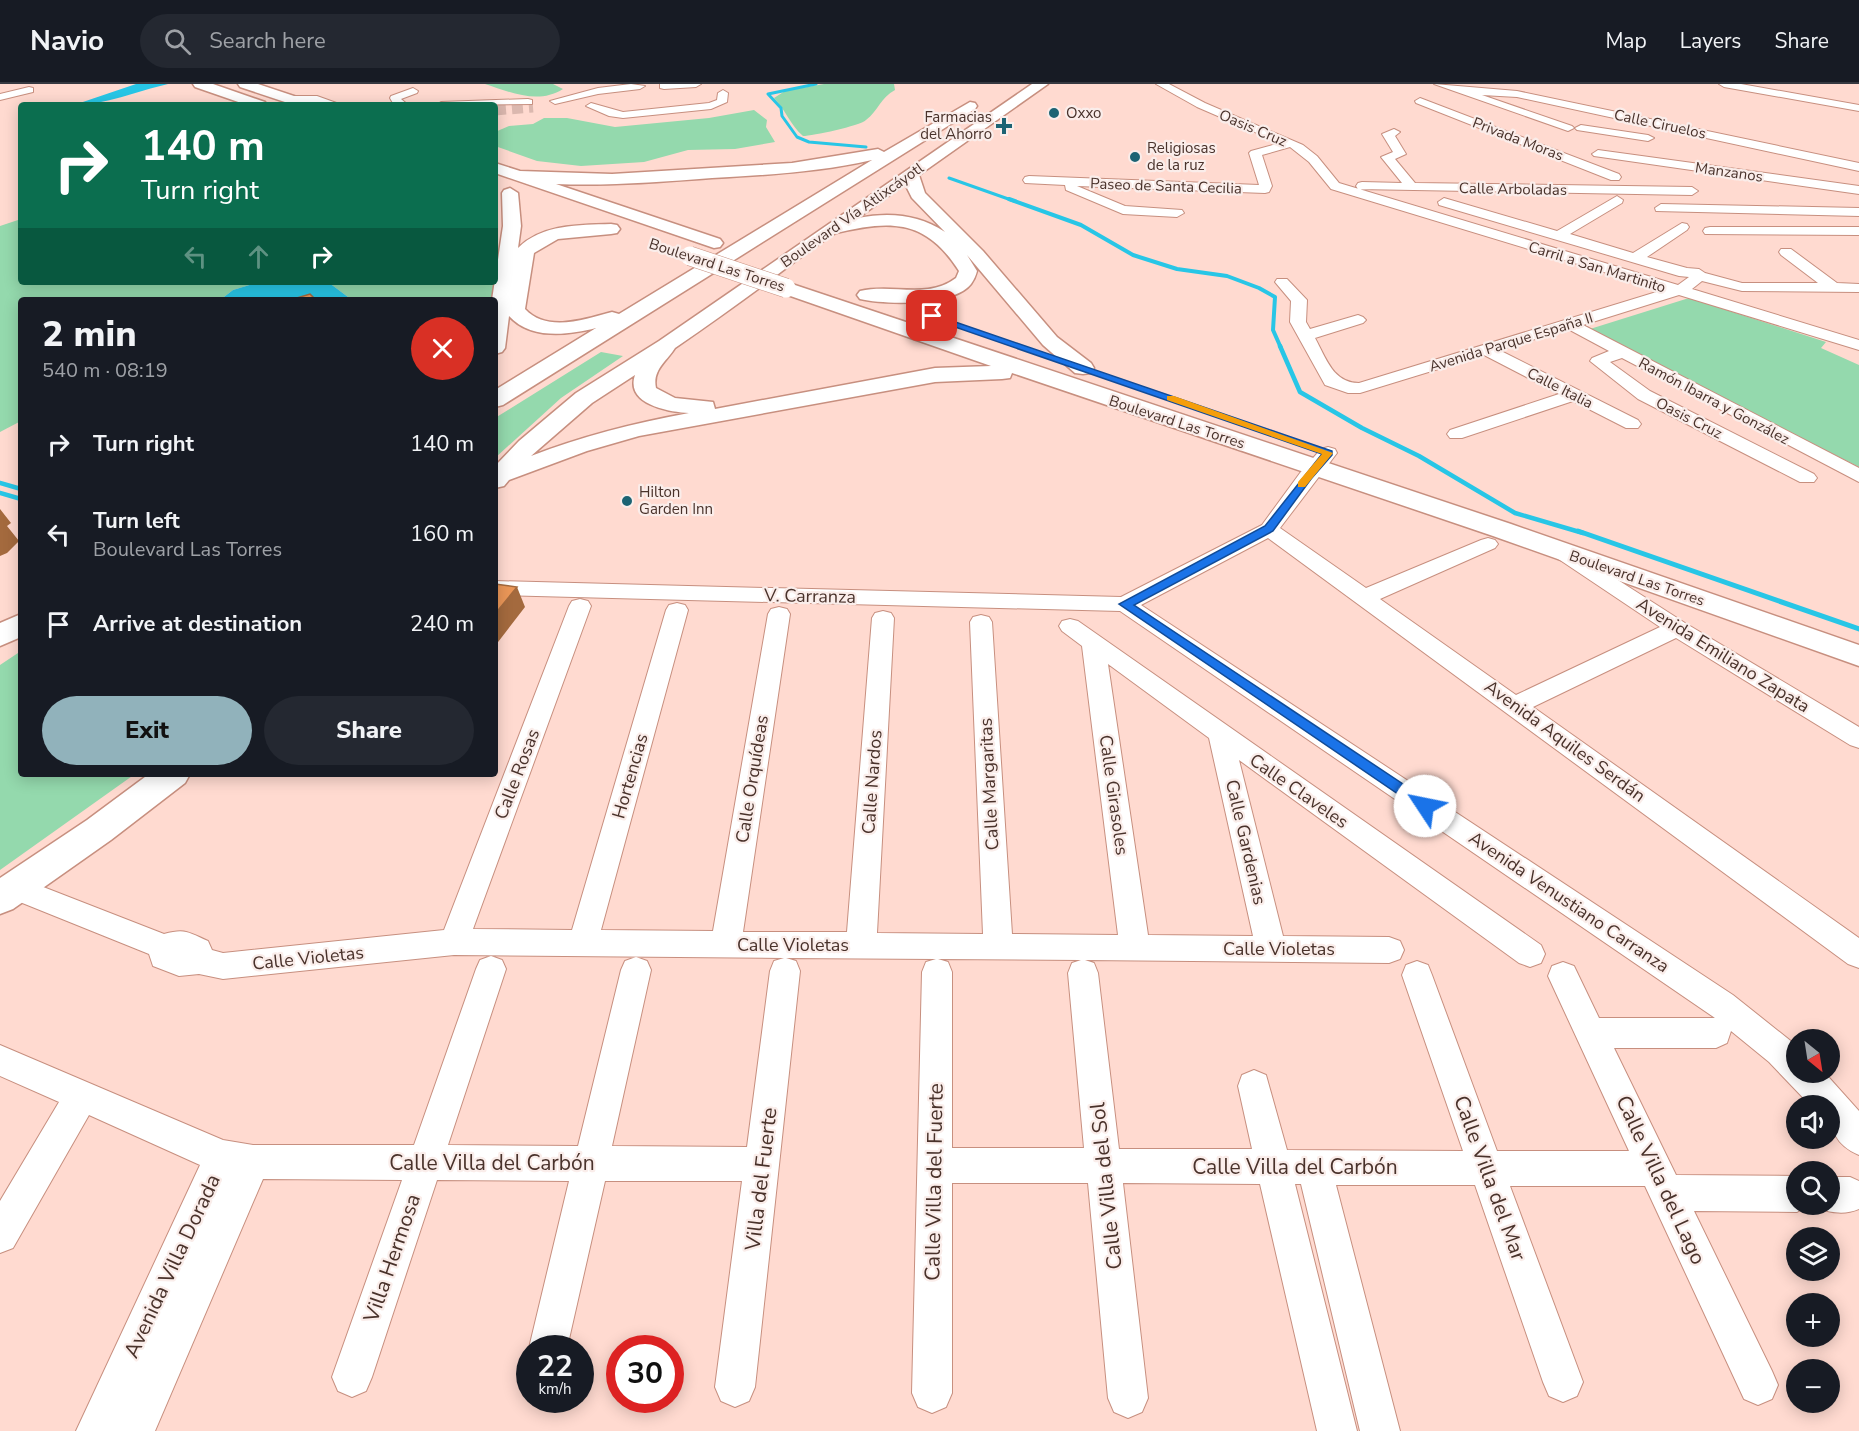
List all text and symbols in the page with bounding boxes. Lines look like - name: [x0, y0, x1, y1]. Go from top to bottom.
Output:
- search box: [140, 14, 560, 68]
- text: Navio: [30, 22, 104, 60]
- icon: search: [161, 25, 194, 58]
- text: Search here: [209, 26, 326, 56]
- text: Map: [1605, 27, 1647, 55]
- text: Layers: [1680, 27, 1741, 55]
- text: Share: [1774, 27, 1829, 55]
- place label: Oxxo: [1066, 103, 1101, 123]
- street label: Calle Ciruelos: [1612, 104, 1708, 144]
- street label: Oasis Cruz: [1216, 105, 1290, 151]
- marker: Oxxo: [1047, 106, 1061, 120]
- place label: Farmacias del Ahorro: [920, 107, 992, 144]
- street label: Privada Moras: [1470, 112, 1566, 166]
- text: 140 m: [141, 118, 265, 175]
- marker: Farmacias del Ahorro: [997, 119, 1011, 133]
- icon: right: [42, 126, 120, 204]
- place label: Religiosas de la ruz: [1147, 138, 1216, 175]
- marker: Religiosas de la ruz: [1128, 150, 1142, 164]
- street label: Manzanos: [1694, 157, 1764, 187]
- street label: Boulevard Vía Atlixcáyotl: [777, 158, 928, 272]
- text: Turn right: [141, 172, 259, 209]
- street label: Paseo de Santa Cecilia: [1090, 173, 1242, 199]
- street label: Calle Arboladas: [1459, 178, 1567, 200]
- street label: Boulevard Las Torres: [646, 234, 788, 296]
- street label: Carril a San Martinito: [1526, 237, 1668, 297]
- icon: left: [179, 240, 212, 273]
- icon: ahead: [242, 240, 275, 273]
- icon: right: [305, 240, 338, 273]
- pin: [906, 290, 957, 341]
- icon: arrive: [915, 299, 948, 332]
- street label: Avenida Parque España II: [1427, 307, 1595, 377]
- text: 2 min: [42, 310, 137, 359]
- button: close: [411, 317, 474, 380]
- street label: Ramón Ibarra y González: [1635, 353, 1793, 449]
- text: 540 m · 08:19: [42, 357, 168, 384]
- street label: Calle Italia: [1524, 363, 1596, 413]
- street label: Boulevard Las Torres: [1106, 391, 1248, 453]
- street label: Oasis Cruz: [1652, 393, 1726, 443]
- icon: right: [42, 428, 75, 461]
- text: Turn right: [93, 429, 194, 459]
- text: 140 m: [410, 429, 474, 459]
- place label: Hilton Garden Inn: [639, 482, 713, 519]
- marker: Hilton Garden Inn: [620, 494, 634, 508]
- text: Turn left: [93, 506, 180, 536]
- icon: left: [42, 518, 75, 551]
- text: 160 m: [410, 519, 474, 549]
- text: Boulevard Las Torres: [93, 536, 282, 563]
- street label: Boulevard Las Torres: [1567, 545, 1707, 611]
- street label: V. Carranza: [763, 583, 856, 609]
- street label: Avenida Emiliano Zapata: [1632, 592, 1814, 718]
- icon: arrive: [42, 608, 75, 641]
- text: Arrive at destination: [93, 609, 302, 639]
- text: 240 m: [410, 609, 474, 639]
- street label: Avenida Aquiles Serdán: [1480, 674, 1650, 808]
- button: Exit: [42, 696, 252, 765]
- button: Share: [264, 696, 474, 765]
- street label: Calle Orquídeas: [730, 713, 774, 845]
- street label: Calle Margaritas: [974, 717, 1004, 851]
- street label: Calle Rosas: [489, 725, 545, 823]
- street label: Calle Nardos: [856, 729, 888, 835]
- street label: Hortencias: [606, 731, 654, 821]
- street label: Calle Girasoles: [1094, 733, 1134, 857]
- street label: Calle Claveles: [1245, 748, 1353, 834]
- position arrow: [1393, 774, 1457, 838]
- street label: Calle Gardenias: [1220, 777, 1272, 907]
- street label: Avenida Venustiano Carranza: [1464, 826, 1674, 978]
- street label: Calle Violetas: [737, 933, 849, 957]
- street label: Calle Violetas: [1223, 937, 1335, 961]
- street label: Calle Violetas: [251, 940, 365, 976]
- north arrow: [1786, 1029, 1840, 1083]
- map controls: [1786, 1029, 1840, 1413]
- street label: Calle Villa del Fuerte: [918, 1083, 950, 1281]
- street label: Calle Villa del Lago: [1610, 1091, 1712, 1269]
- street label: Calle Villa del Mar: [1447, 1092, 1533, 1265]
- button: sound: [1786, 1095, 1840, 1149]
- street label: Calle Villa del Sol: [1083, 1100, 1129, 1271]
- street label: Villa del Fuerte: [738, 1106, 784, 1253]
- street label: Calle Villa del Carbón: [389, 1149, 595, 1177]
- street label: Calle Villa del Carbón: [1192, 1153, 1398, 1181]
- button: search: [1786, 1161, 1840, 1215]
- street label: Avenida Villa Dorada: [117, 1170, 227, 1362]
- street label: Villa Hermosa: [357, 1190, 427, 1327]
- button: layers: [1786, 1227, 1840, 1281]
- button: +: [1786, 1293, 1840, 1347]
- speed limit sign: 30: [606, 1335, 684, 1413]
- text: 22: [537, 1346, 573, 1387]
- button: −: [1786, 1359, 1840, 1413]
- text: km/h: [538, 1379, 572, 1399]

